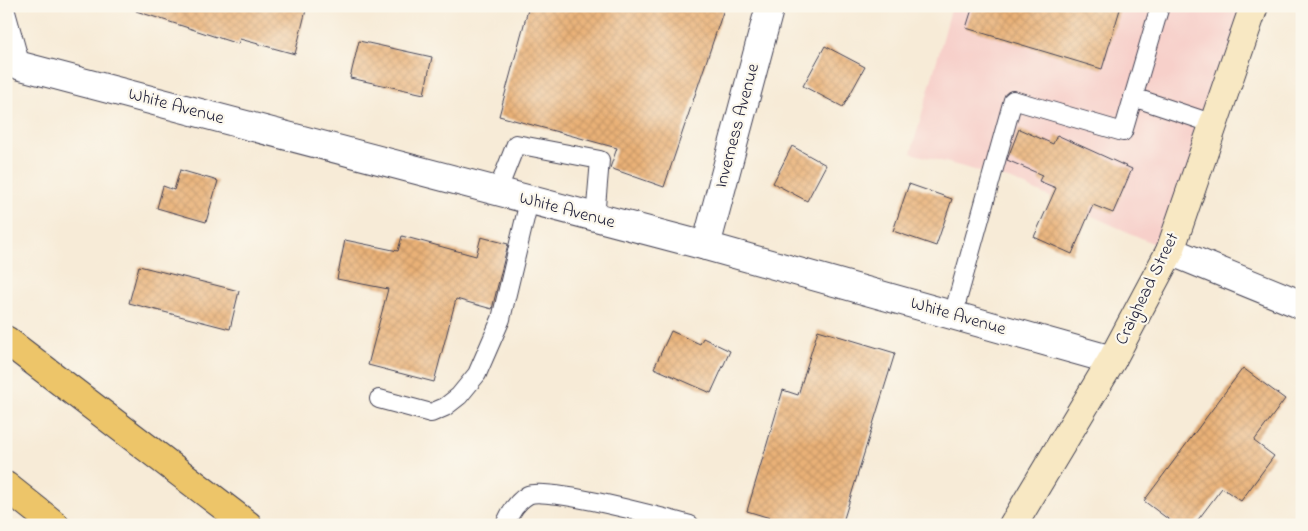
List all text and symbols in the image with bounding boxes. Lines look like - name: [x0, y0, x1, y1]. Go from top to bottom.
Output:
- street label: Inverness Avenue: [709, 60, 767, 191]
- street label: White Avenue: [125, 82, 228, 133]
- street label: White Avenue: [516, 186, 619, 237]
- street label: Craighead Street: [1110, 228, 1187, 350]
- street label: White Avenue: [907, 291, 1010, 343]

